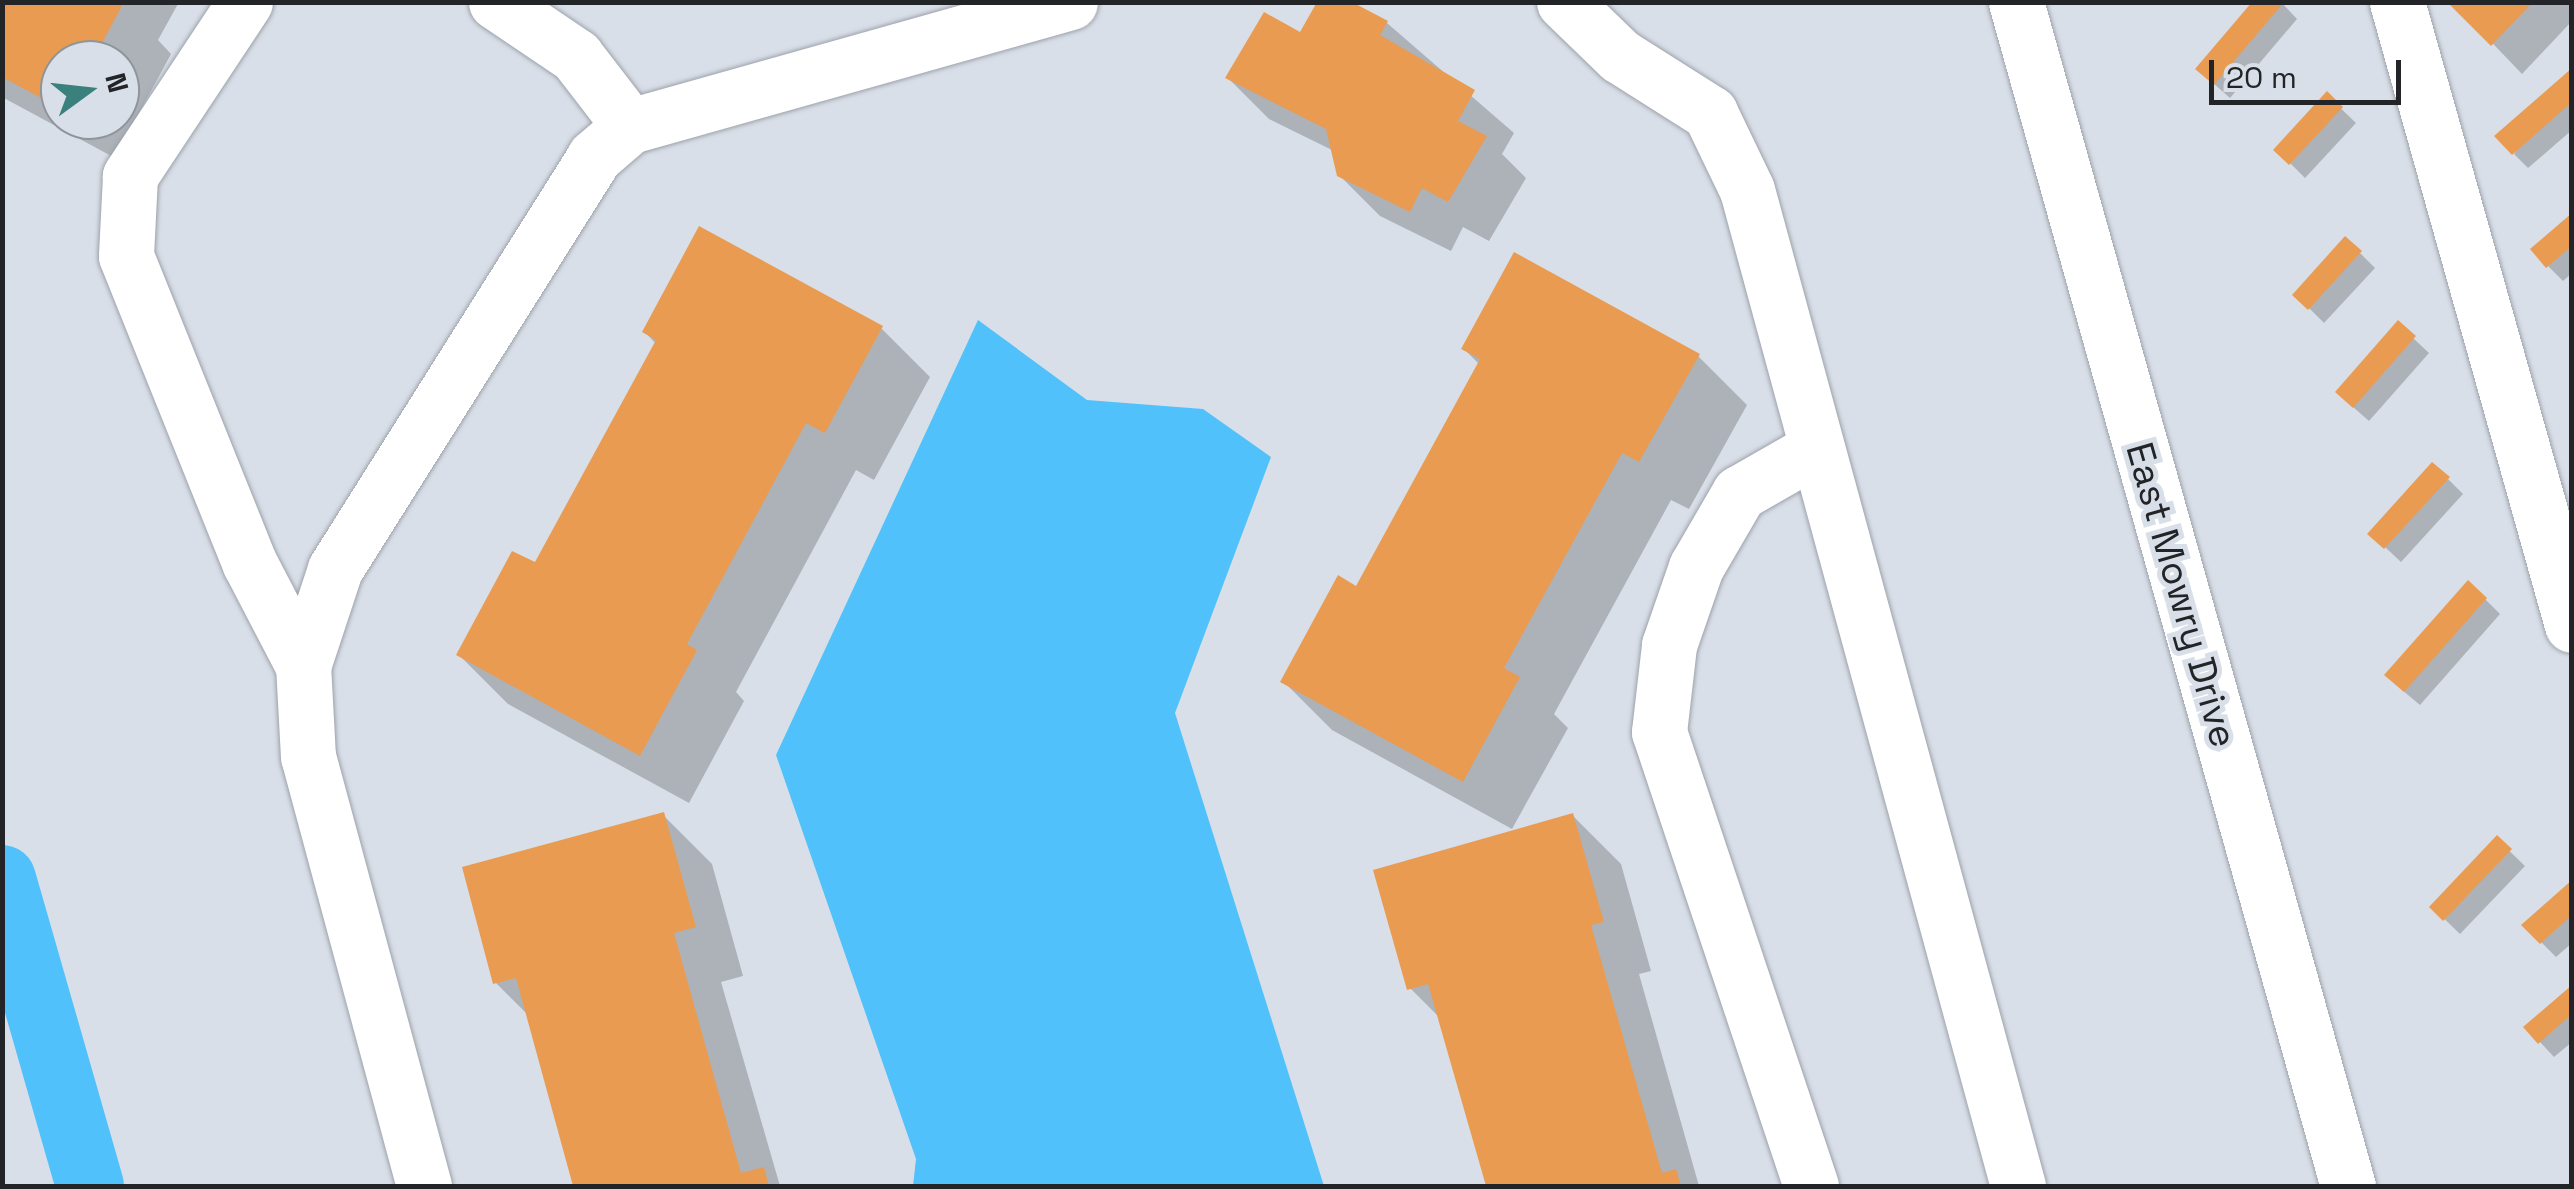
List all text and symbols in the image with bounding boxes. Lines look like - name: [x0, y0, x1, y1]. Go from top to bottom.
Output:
- north arrow: [40, 40, 140, 140]
- scale bar: [2214, 40, 2406, 102]
- text: 20 m: [2226, 58, 2297, 97]
- text: N: [97, 69, 137, 96]
- street label: East Mowry Drive: [2116, 437, 2246, 753]

